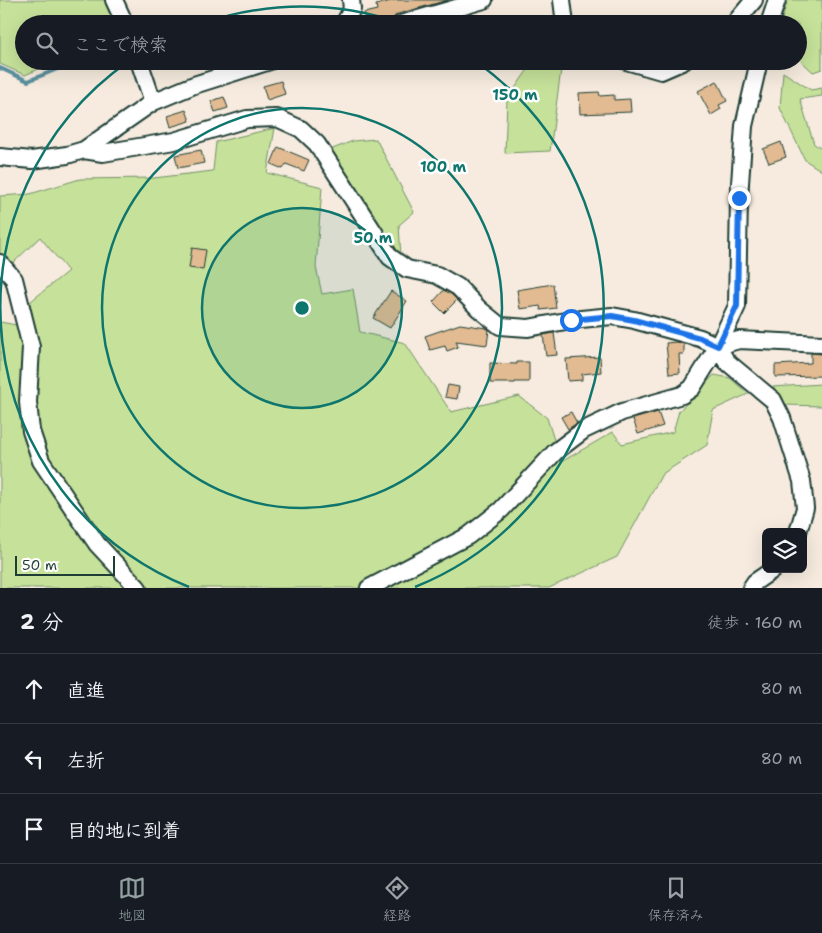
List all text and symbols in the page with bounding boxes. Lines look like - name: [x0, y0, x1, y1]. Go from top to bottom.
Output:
- search box: [15, 15, 807, 70]
- icon: search: [33, 29, 61, 57]
- text: ここで検索: [73, 32, 168, 57]
- text: 150 m: [492, 85, 538, 105]
- text: 100 m: [420, 157, 466, 177]
- route end: [728, 187, 751, 210]
- text: 50 m: [354, 228, 393, 248]
- centre of rings: [293, 299, 311, 317]
- route start: [560, 309, 583, 332]
- map controls: [762, 528, 807, 573]
- button: layers: [762, 528, 807, 573]
- scale bar: [15, 553, 115, 576]
- text: 50 m: [22, 556, 57, 574]
- text: 2 分: [20, 608, 63, 636]
- text: 徒歩 · 160 m: [707, 612, 802, 633]
- icon: ahead: [20, 675, 48, 703]
- text: 直進: [67, 678, 105, 703]
- text: 80 m: [761, 678, 802, 699]
- icon: left: [20, 745, 48, 773]
- text: 左折: [67, 748, 105, 773]
- text: 80 m: [761, 748, 802, 769]
- icon: arrive: [20, 815, 48, 843]
- text: 目的地に到着: [67, 818, 181, 843]
- tab: 地図: [118, 874, 146, 924]
- tab: 経路: [383, 874, 411, 924]
- tab: 保存済み: [648, 874, 704, 924]

